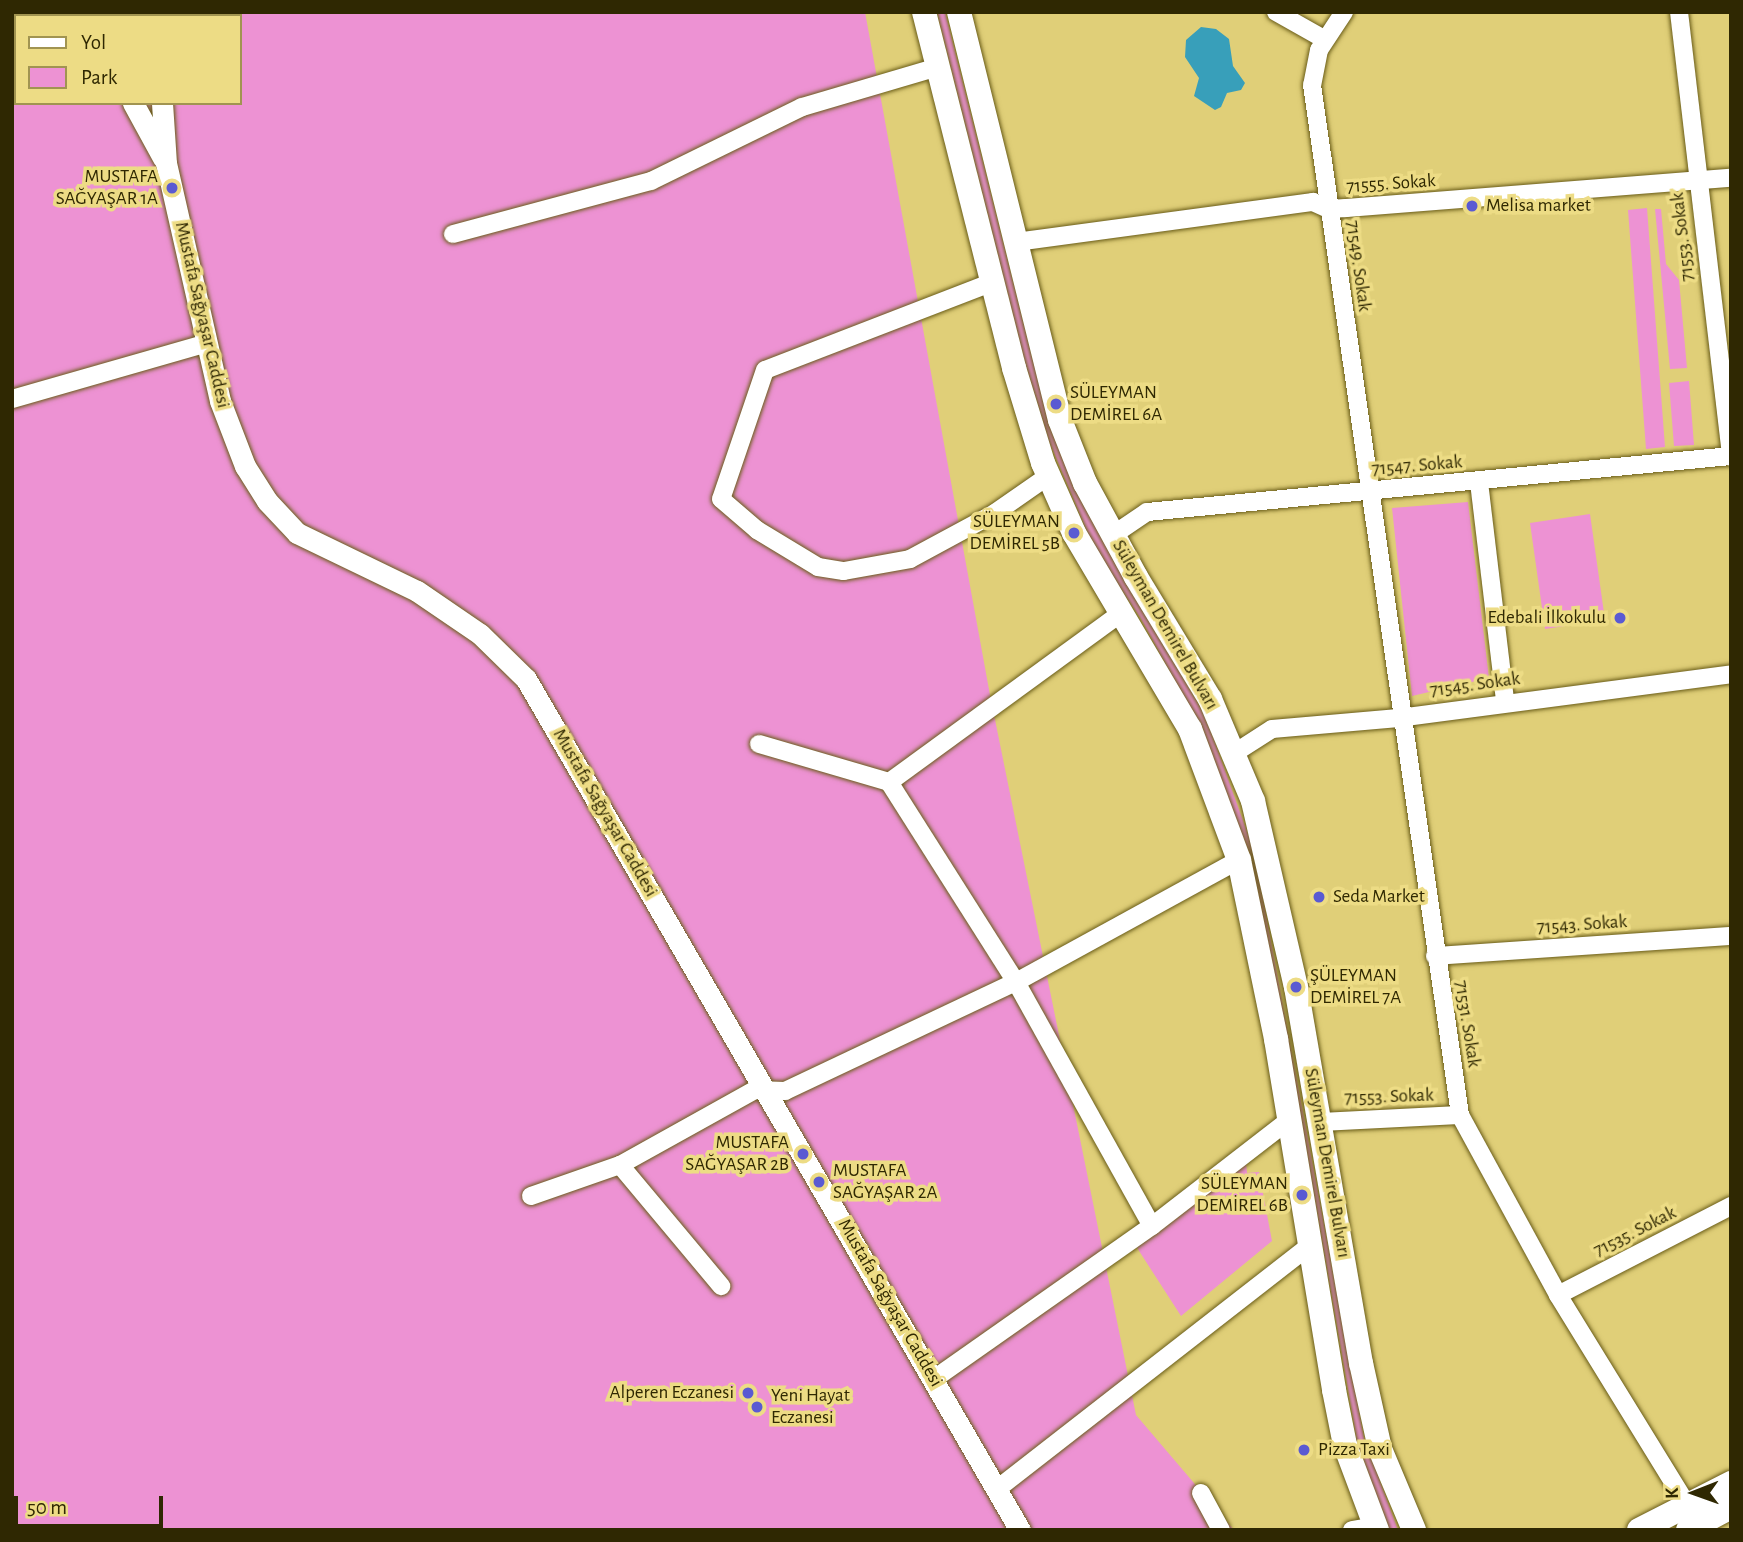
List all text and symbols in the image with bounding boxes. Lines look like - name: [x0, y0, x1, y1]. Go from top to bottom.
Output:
- legend: [14, 14, 242, 105]
- text: Yol: [81, 32, 106, 53]
- text: Park: [81, 67, 117, 88]
- place label: MUSTAFA SAĞYAŞAR 1A: [56, 166, 158, 210]
- street label: 71555. Sokak: [1346, 170, 1436, 198]
- marker: MUSTAFA SAĞYAŞAR 1A: [164, 180, 180, 196]
- street label: 71553. Sokak: [1666, 191, 1700, 283]
- place label: Melisa market: [1486, 195, 1591, 217]
- marker: Melisa market: [1464, 198, 1480, 214]
- street label: 71549. Sokak: [1340, 219, 1376, 313]
- street label: Mustafa Sağyaşar Caddesi: [169, 220, 235, 410]
- place label: SÜLEYMAN DEMİREL 6A: [1070, 382, 1162, 426]
- marker: SÜLEYMAN DEMİREL 6A: [1048, 396, 1064, 412]
- street label: 71547. Sokak: [1371, 451, 1463, 481]
- place label: SÜLEYMAN DEMİREL 5B: [970, 511, 1060, 555]
- marker: SÜLEYMAN DEMİREL 5B: [1066, 525, 1082, 541]
- street label: Süleyman Demirel Bulvarı: [1107, 536, 1223, 714]
- place label: Edebali İlkokulu: [1488, 607, 1606, 629]
- marker: Edebali İlkokulu: [1612, 610, 1628, 626]
- street label: 71545. Sokak: [1429, 667, 1521, 703]
- street label: Mustafa Sağyaşar Caddesi: [548, 725, 662, 901]
- place label: Seda Market: [1333, 886, 1425, 908]
- marker: Seda Market: [1311, 889, 1327, 905]
- street label: 71543. Sokak: [1536, 910, 1628, 940]
- place label: ŞÜLEYMAN DEMİREL 7A: [1310, 965, 1401, 1009]
- marker: ŞÜLEYMAN DEMİREL 7A: [1288, 979, 1304, 995]
- street label: 71531. Sokak: [1449, 979, 1485, 1069]
- street label: Süleyman Demirel Bulvarı: [1299, 1066, 1355, 1260]
- street label: 71553. Sokak: [1344, 1084, 1434, 1110]
- place label: MUSTAFA SAĞYAŞAR 2B: [685, 1132, 789, 1176]
- marker: MUSTAFA SAĞYAŞAR 2B: [795, 1146, 811, 1162]
- place label: MUSTAFA SAĞYAŞAR 2A: [833, 1160, 937, 1204]
- place label: SÜLEYMAN DEMİREL 6B: [1197, 1173, 1288, 1217]
- marker: MUSTAFA SAĞYAŞAR 2A: [811, 1174, 827, 1190]
- marker: SÜLEYMAN DEMİREL 6B: [1294, 1187, 1310, 1203]
- street label: 71535. Sokak: [1590, 1202, 1680, 1262]
- street label: Mustafa Sağyaşar Caddesi: [833, 1215, 947, 1391]
- place label: Alperen Eczanesi: [609, 1382, 734, 1404]
- marker: Alperen Eczanesi: [740, 1385, 756, 1401]
- place label: Yeni Hayat Eczanesi: [771, 1385, 850, 1429]
- marker: Yeni Hayat Eczanesi: [749, 1399, 765, 1415]
- place label: Pizza Taxi: [1318, 1439, 1390, 1461]
- marker: Pizza Taxi: [1296, 1442, 1312, 1458]
- north arrow: [1659, 1458, 1729, 1528]
- scale bar: [18, 1482, 166, 1526]
- text: K: [1663, 1488, 1682, 1499]
- text: 50 m: [27, 1497, 67, 1518]

